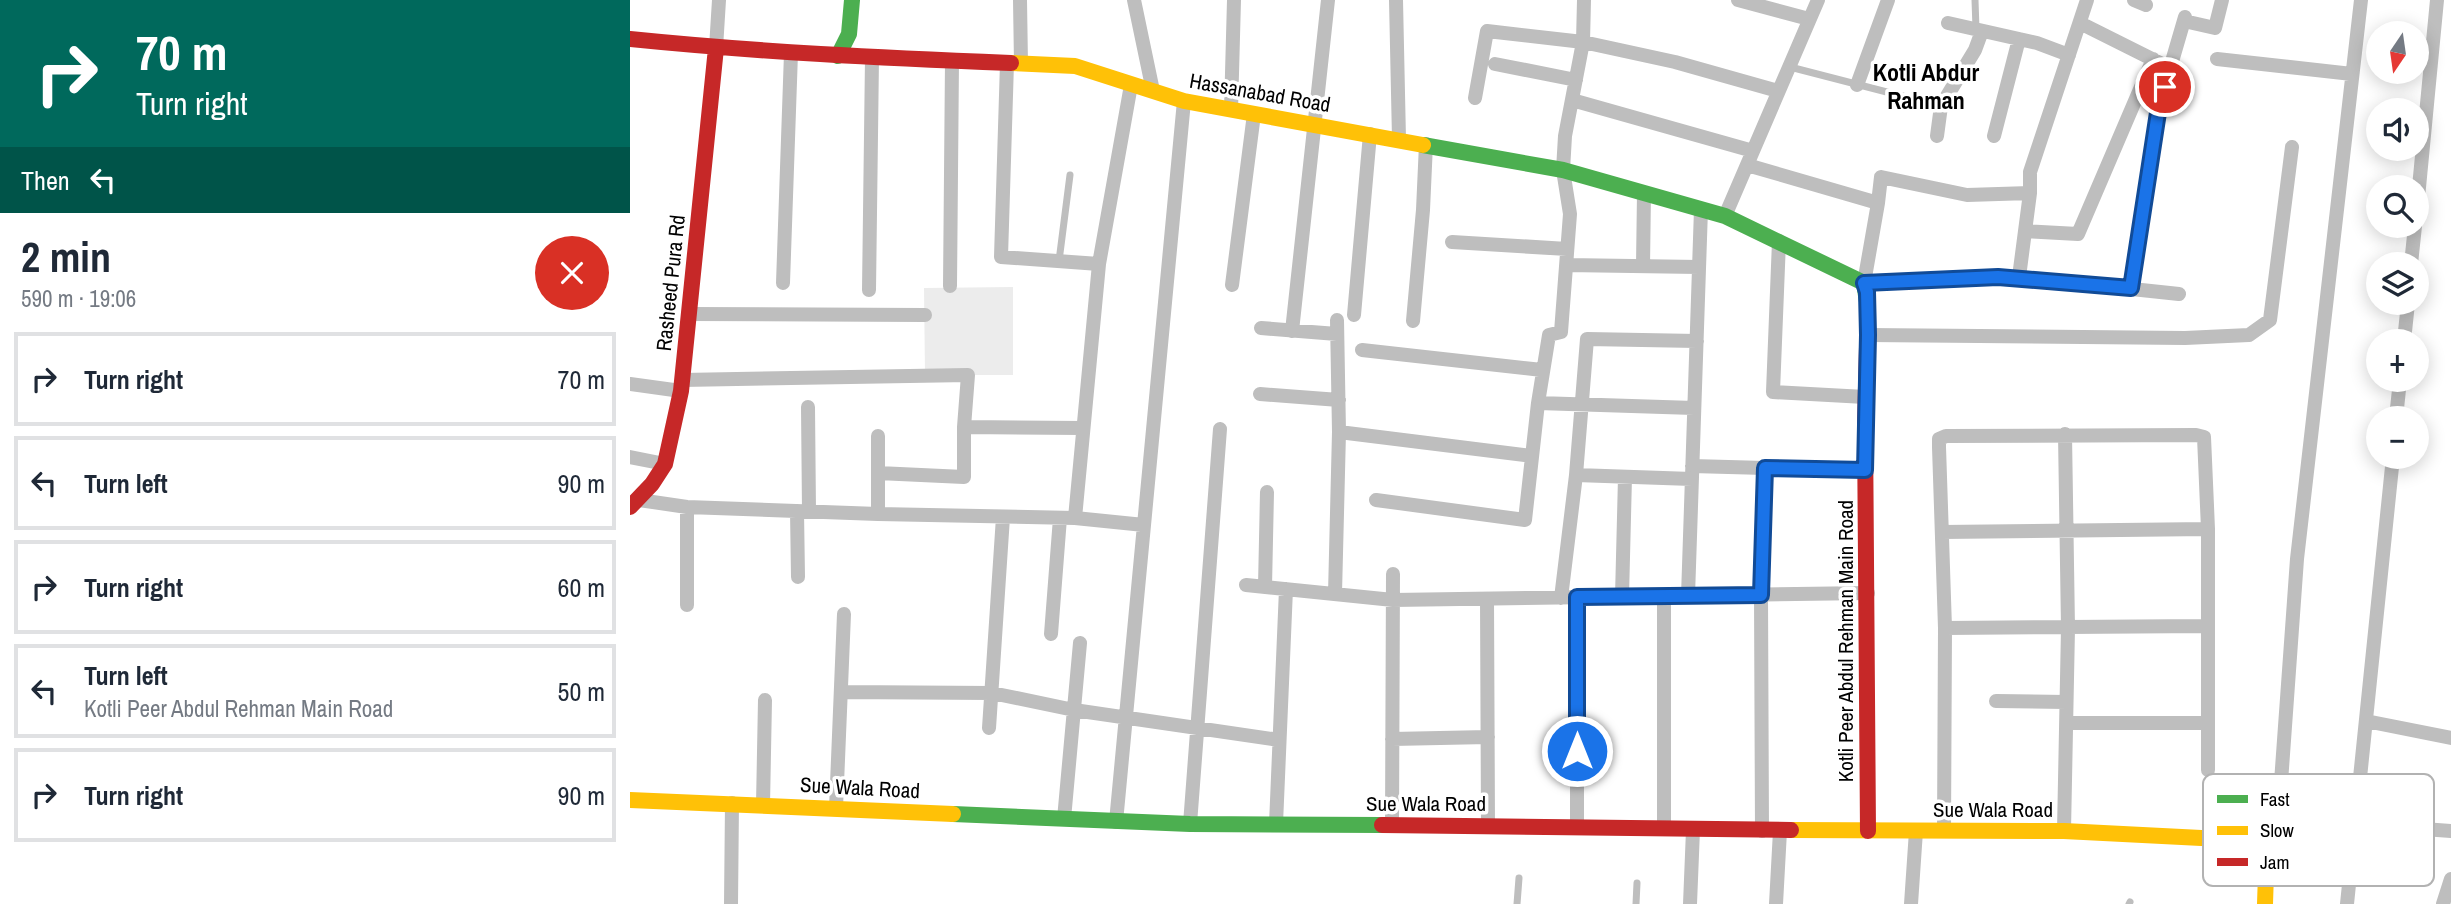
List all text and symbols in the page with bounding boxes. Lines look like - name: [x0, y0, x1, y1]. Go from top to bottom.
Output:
- text: 70 m: [136, 19, 228, 85]
- north arrow: [2366, 21, 2429, 84]
- map controls: [2366, 21, 2429, 469]
- icon: right: [21, 28, 112, 119]
- district label: Kotli Abdur Rahman: [1873, 56, 1980, 116]
- pin: [2135, 57, 2195, 117]
- street label: Hassanabad Road: [1187, 66, 1333, 119]
- icon: arrive: [2146, 68, 2184, 106]
- text: Turn right: [136, 82, 248, 125]
- button: sound: [2366, 98, 2429, 161]
- icon: left: [84, 161, 122, 199]
- text: Then: [21, 163, 70, 198]
- button: search: [2366, 175, 2429, 238]
- street label: Rasheed Pura Rd: [649, 213, 692, 353]
- text: 2 min: [21, 229, 111, 285]
- button: close: [535, 236, 609, 310]
- button: layers: [2366, 252, 2429, 315]
- text: 590 m · 19:06: [21, 283, 136, 314]
- button: +: [2366, 329, 2429, 392]
- icon: right: [25, 360, 63, 398]
- text: Turn right: [84, 362, 183, 397]
- text: 70 m: [558, 362, 605, 397]
- button: −: [2366, 406, 2429, 469]
- icon: left: [25, 464, 63, 502]
- text: Turn left: [84, 466, 168, 501]
- text: 90 m: [558, 466, 605, 501]
- street label: Kotli Peer Abdul Rehman Main Road: [1831, 500, 1860, 782]
- icon: right: [25, 568, 63, 606]
- text: Turn right: [84, 570, 183, 605]
- text: 60 m: [558, 570, 605, 605]
- text: Turn left: [84, 658, 168, 693]
- icon: left: [25, 672, 63, 710]
- text: 50 m: [558, 674, 605, 709]
- text: Kotli Peer Abdul Rehman Main Road: [84, 693, 393, 724]
- position arrow: [1540, 714, 1614, 788]
- street label: Sue Wala Road: [799, 770, 921, 805]
- legend: [2203, 774, 2434, 886]
- icon: right: [25, 776, 63, 814]
- text: Turn right: [84, 778, 183, 813]
- text: 90 m: [558, 778, 605, 813]
- text: Fast: [2260, 786, 2290, 812]
- street label: Sue Wala Road: [1366, 789, 1486, 818]
- street label: Sue Wala Road: [1933, 795, 2053, 824]
- text: Slow: [2260, 817, 2295, 843]
- text: Jam: [2260, 849, 2289, 875]

